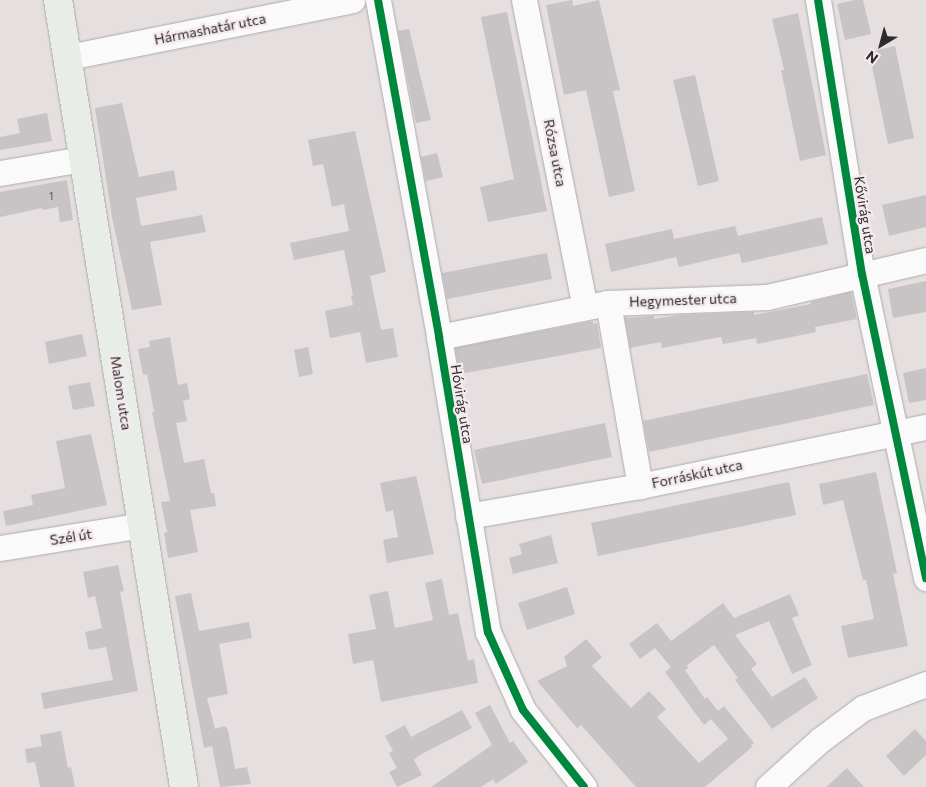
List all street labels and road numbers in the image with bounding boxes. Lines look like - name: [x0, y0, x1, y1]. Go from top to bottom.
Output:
- street label: Hármashatár utca: [153, 10, 267, 48]
- street label: Rózsa utca: [540, 118, 570, 188]
- street label: Kővirág utca: [851, 175, 879, 255]
- street label: Hegymester utca: [629, 290, 737, 310]
- street label: Malom utca: [107, 355, 135, 431]
- street label: Hóvirág utca: [447, 363, 477, 445]
- street label: Forráskút utca: [650, 456, 744, 492]
- street label: Szél út: [49, 525, 93, 549]

